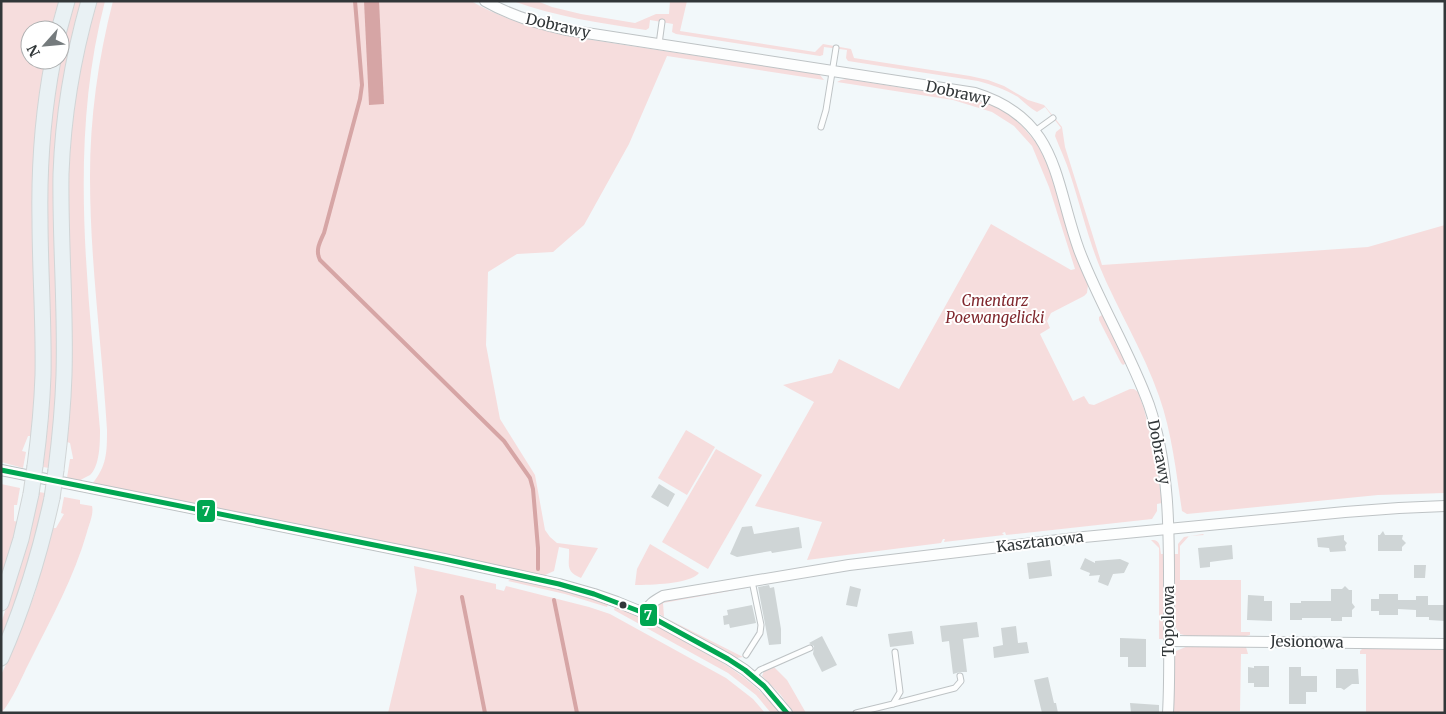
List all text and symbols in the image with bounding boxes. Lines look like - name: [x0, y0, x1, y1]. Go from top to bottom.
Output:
- street label: Dobrawy: [524, 9, 593, 42]
- north arrow: [20, 20, 70, 70]
- text: N: [23, 42, 44, 60]
- street label: Dobrawy: [924, 76, 993, 109]
- park label: Cmentarz Poewangelicki: [946, 291, 1044, 327]
- street label: Dobrawy: [1144, 418, 1175, 486]
- line badge: 7: [196, 499, 216, 523]
- text: 7: [202, 502, 210, 520]
- street label: Kasztanowa: [995, 527, 1085, 556]
- street label: Topolowa: [1159, 586, 1178, 656]
- unlabelled marker: [618, 600, 628, 610]
- line badge: 7: [639, 603, 658, 627]
- text: 7: [644, 606, 652, 624]
- street label: Jesionowa: [1269, 631, 1344, 652]

